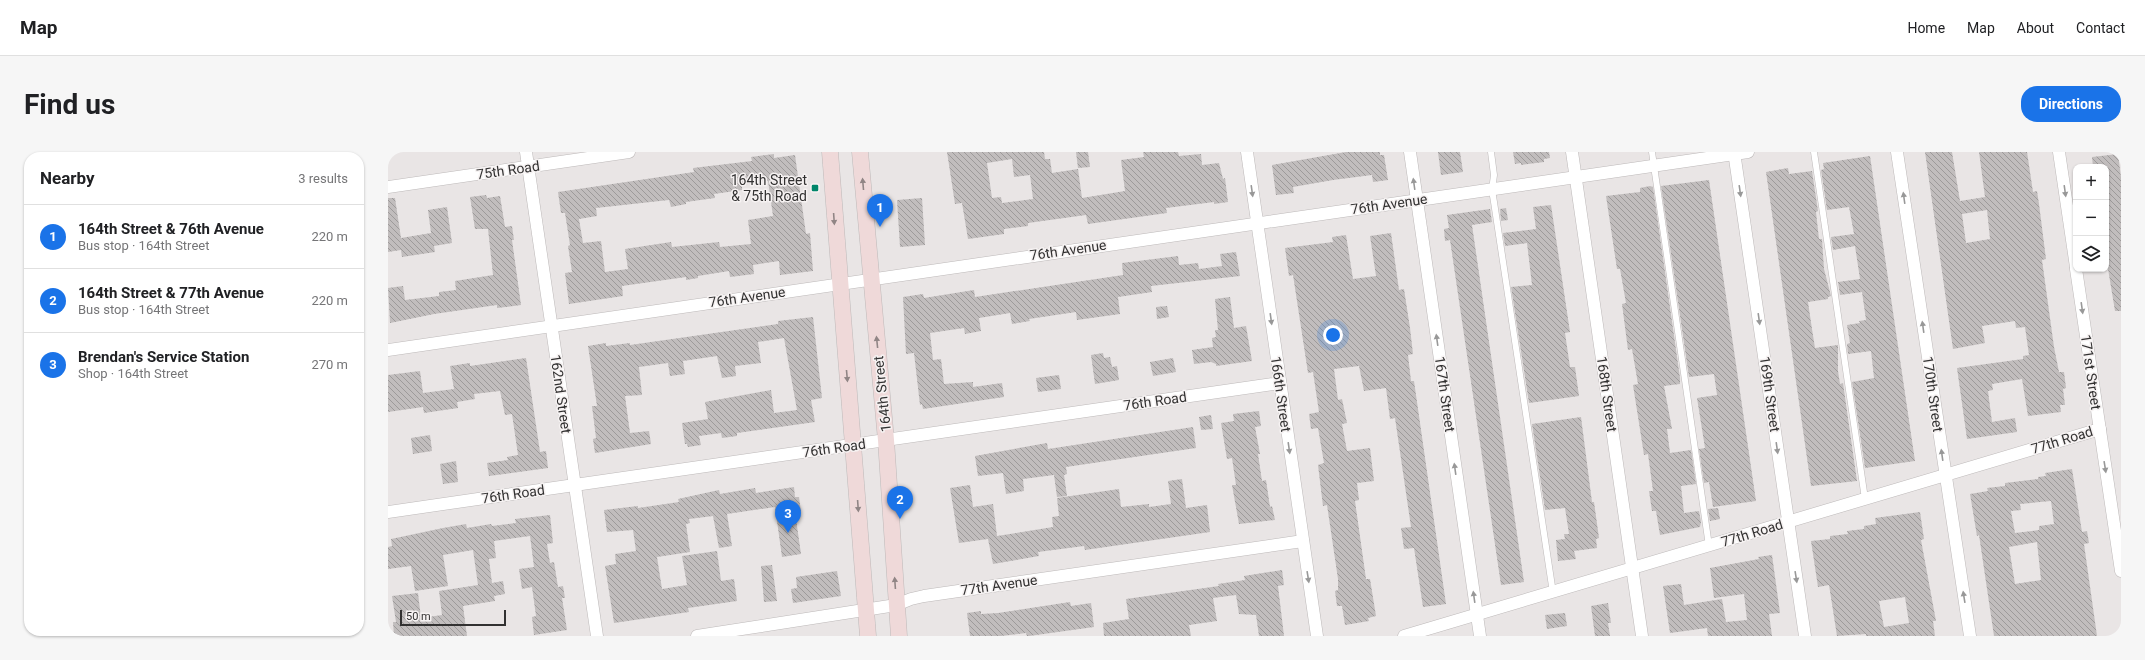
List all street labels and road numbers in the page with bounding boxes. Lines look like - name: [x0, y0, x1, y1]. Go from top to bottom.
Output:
- street label: 75th Road: [475, 158, 541, 182]
- street label: 76th Avenue: [1350, 191, 1428, 217]
- street label: 76th Avenue: [1029, 237, 1107, 263]
- street label: 76th Avenue: [708, 284, 786, 310]
- street label: 171st Street: [2078, 333, 2104, 411]
- street label: 162nd Street: [548, 353, 575, 435]
- street label: 164th Street: [870, 355, 894, 433]
- street label: 166th Street: [1268, 355, 1294, 433]
- street label: 167th Street: [1432, 355, 1458, 433]
- street label: 168th Street: [1594, 355, 1620, 433]
- street label: 169th Street: [1757, 355, 1783, 433]
- street label: 170th Street: [1920, 355, 1946, 433]
- street label: 76th Road: [1122, 389, 1188, 413]
- street label: 77th Road: [2029, 423, 2095, 457]
- street label: 76th Road: [801, 436, 867, 460]
- street label: 76th Road: [480, 482, 546, 506]
- street label: 77th Road: [1719, 516, 1785, 550]
- street label: 77th Avenue: [960, 572, 1038, 598]

